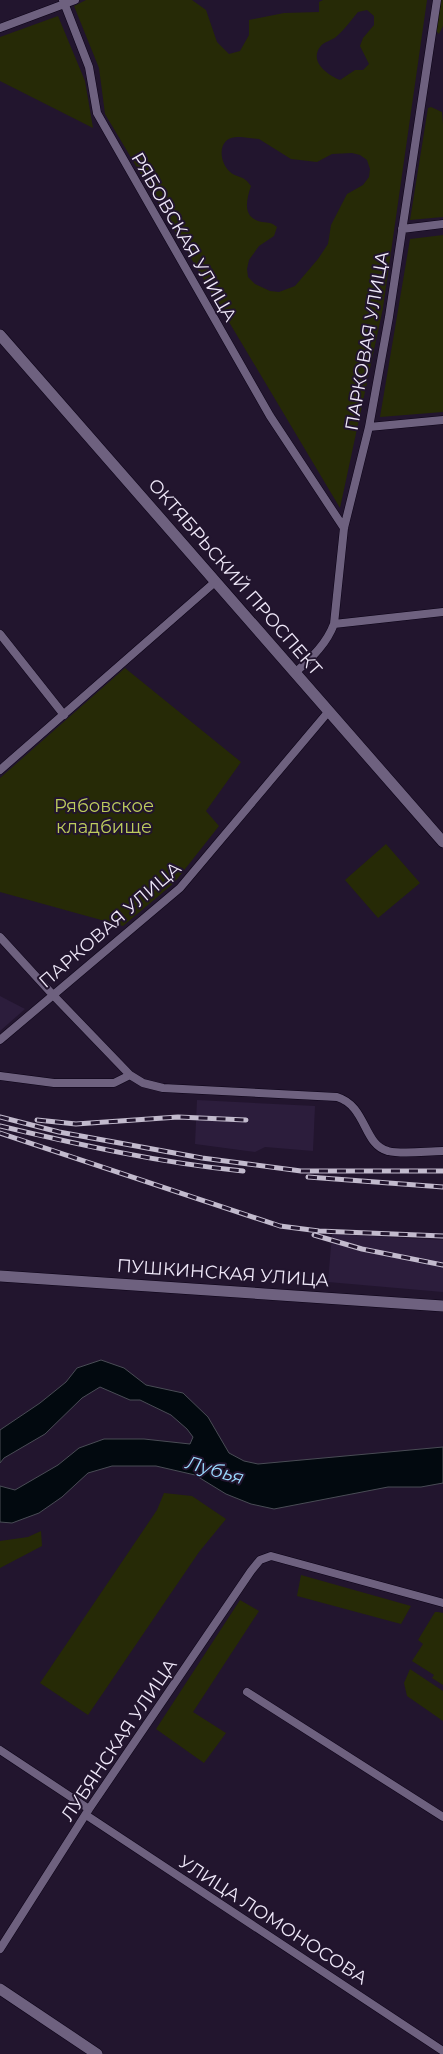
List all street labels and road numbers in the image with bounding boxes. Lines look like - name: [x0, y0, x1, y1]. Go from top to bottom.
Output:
- street label: РЯБОВСКАЯ УЛИЦА: [126, 148, 242, 326]
- street label: ПАРКОВАЯ УЛИЦА: [340, 249, 394, 432]
- street label: ОКТЯБРЬСКИЙ ПРОСПЕКТ: [143, 474, 327, 680]
- street label: ПАРКОВАЯ УЛИЦА: [34, 857, 186, 993]
- street label: ПУШКИНСКАЯ УЛИЦА: [116, 1255, 330, 1291]
- street label: ЛУБЯНСКАЯ УЛИЦА: [56, 1654, 182, 1825]
- street label: УЛИЦА ЛОМОНОСОВА: [175, 1851, 372, 1990]

